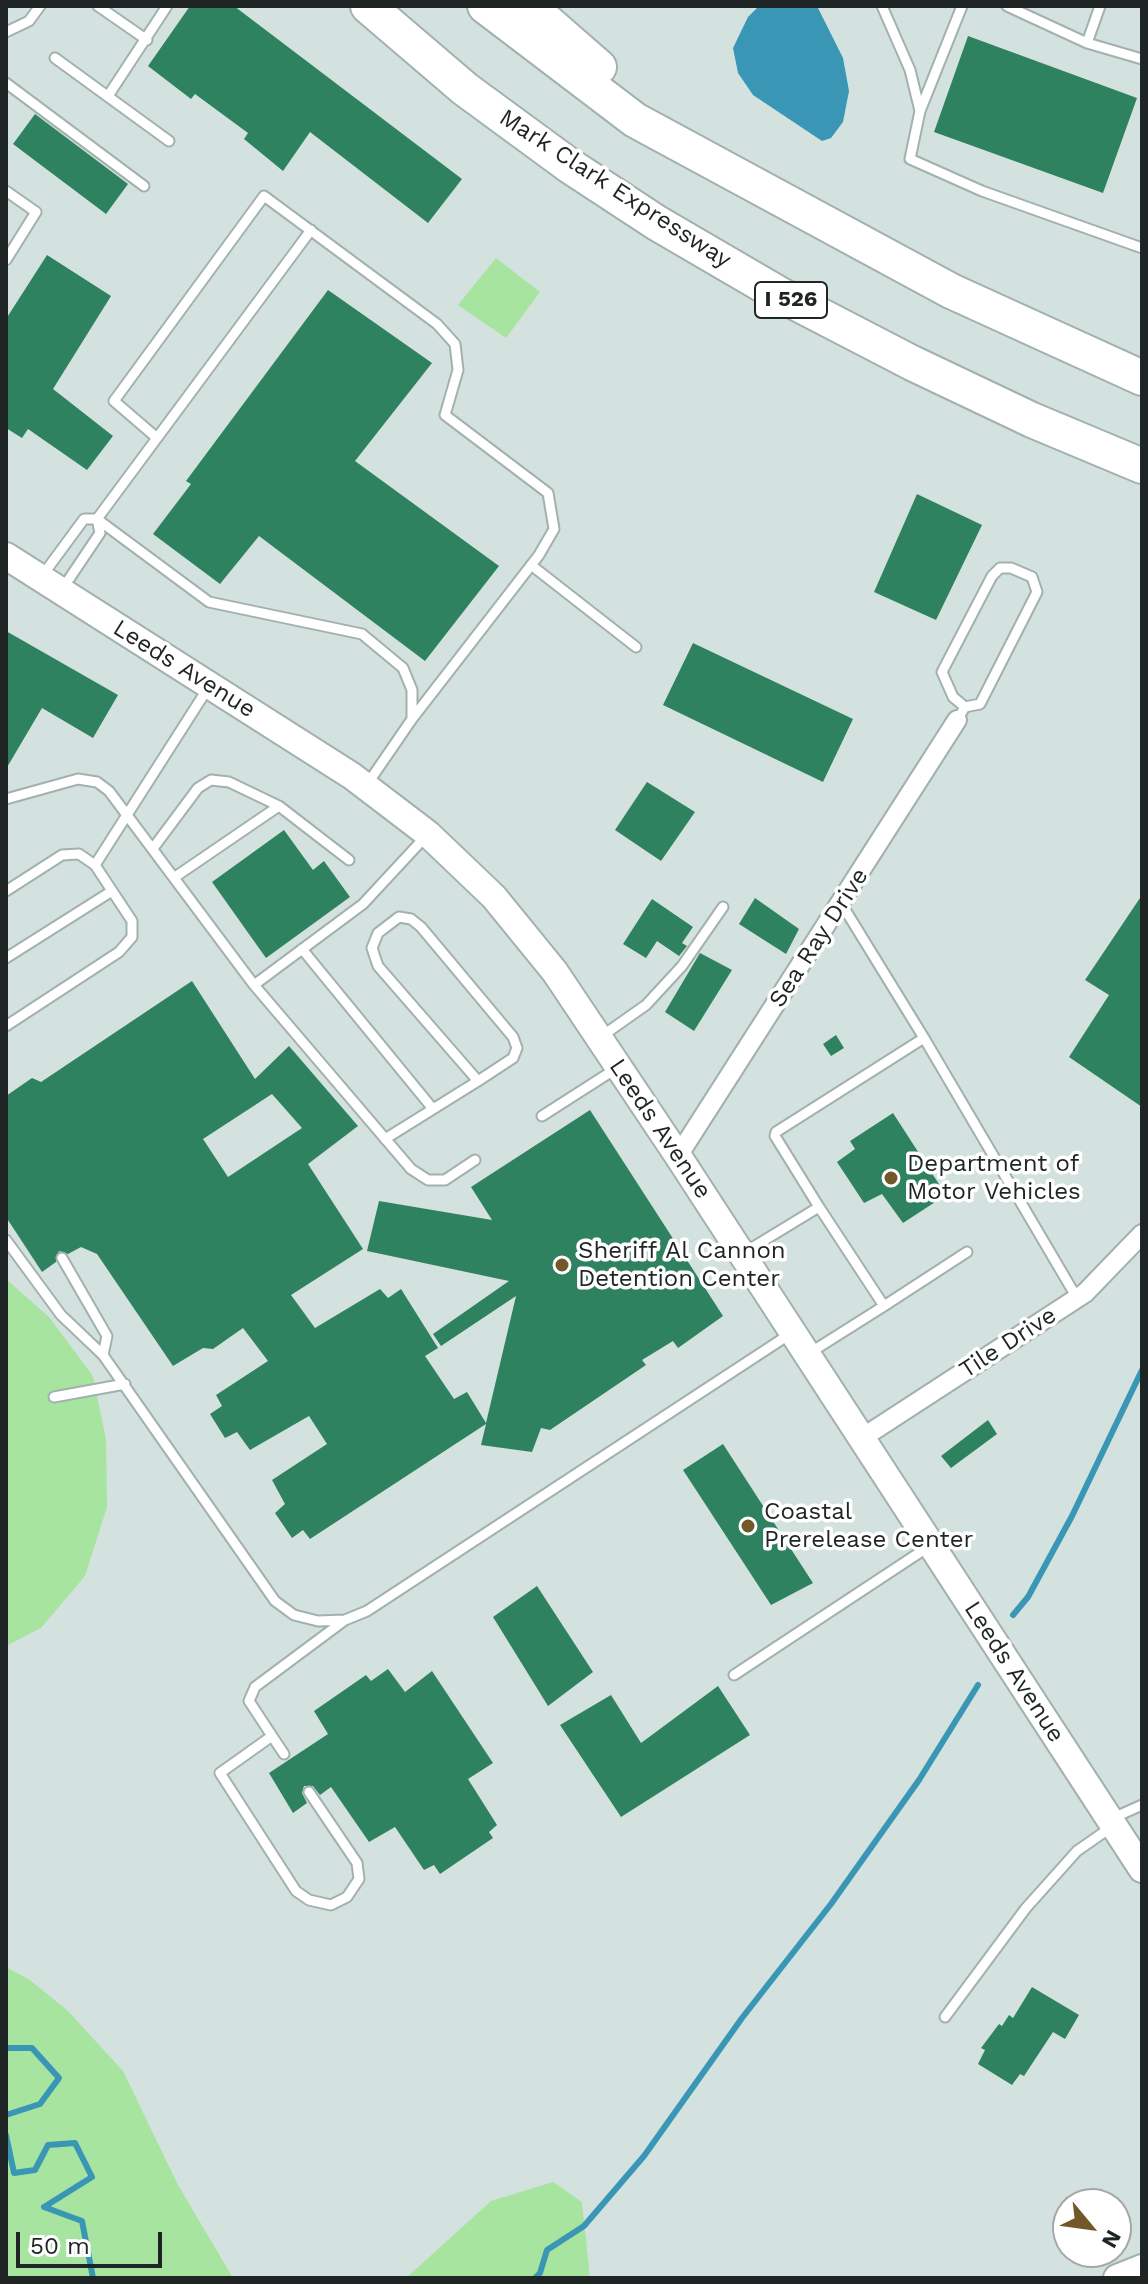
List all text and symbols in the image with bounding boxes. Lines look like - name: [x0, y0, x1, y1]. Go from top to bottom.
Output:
- street label: Mark Clark Expressway: [494, 103, 736, 275]
- road number: I 526: [755, 282, 827, 318]
- street label: Leeds Avenue: [107, 614, 261, 724]
- street label: Sea Ray Drive: [763, 863, 875, 1013]
- street label: Leeds Avenue: [603, 1054, 717, 1204]
- place label: Department of Motor Vehicles: [907, 1150, 1081, 1206]
- marker: Department of Motor Vehicles: [882, 1169, 900, 1187]
- place label: Sheriff Al Cannon Detention Center: [578, 1237, 786, 1293]
- marker: Sheriff Al Cannon Detention Center: [553, 1256, 571, 1274]
- street label: Tile Drive: [954, 1301, 1062, 1385]
- place label: Coastal Prerelease Center: [764, 1498, 973, 1554]
- marker: Coastal Prerelease Center: [739, 1517, 757, 1535]
- street label: Leeds Avenue: [958, 1596, 1070, 1748]
- north arrow: [1052, 2188, 1132, 2268]
- scale bar: [20, 2216, 166, 2266]
- text: N: [1097, 2226, 1127, 2252]
- text: 50 m: [30, 2232, 90, 2260]

